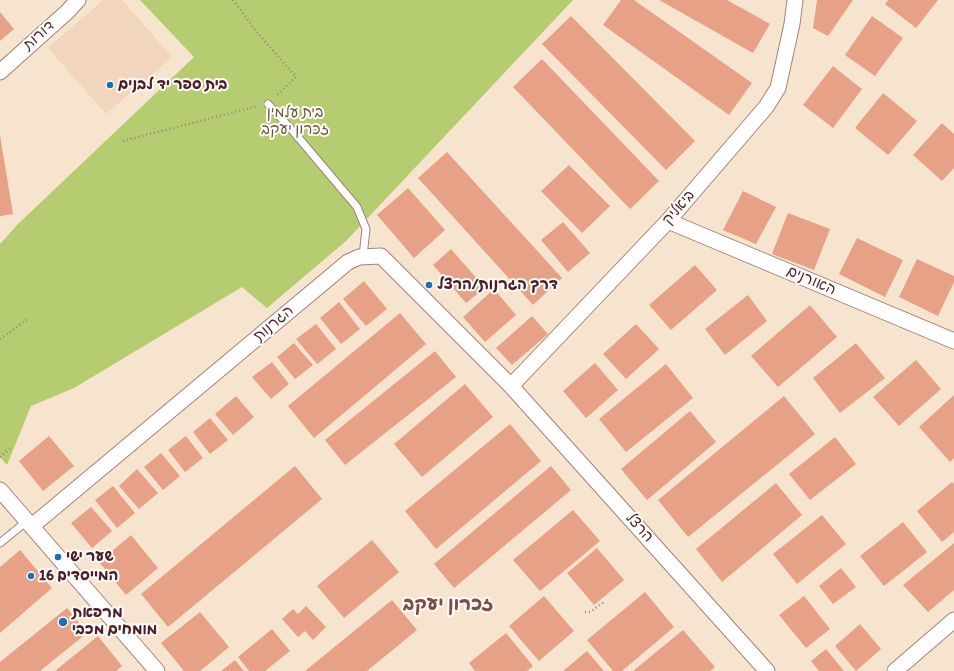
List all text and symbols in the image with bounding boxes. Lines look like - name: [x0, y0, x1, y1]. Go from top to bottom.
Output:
- street label: דורות: [20, 17, 58, 55]
- place label: בית ספר יד לבנים: [118, 76, 227, 94]
- marker: בית ספר יד לבנים: [105, 80, 115, 90]
- park label: בית עלמין זכרון יעקב: [261, 104, 329, 139]
- street label: ביאליק: [659, 187, 699, 229]
- street label: האורנים: [784, 263, 838, 299]
- place label: דרך הגרנות/הרצל: [437, 276, 558, 294]
- marker: דרך הגרנות/הרצל: [424, 280, 434, 290]
- street label: הגרנות: [250, 302, 298, 346]
- street label: הרצל: [621, 510, 657, 546]
- place label: שער ישי: [66, 548, 114, 566]
- marker: שער ישי: [53, 552, 63, 562]
- place label: 16 המייסדים: [39, 567, 118, 585]
- marker: 16 המייסדים: [26, 571, 36, 581]
- district label: זכרון יעקב: [403, 594, 493, 616]
- place label: מרפאת מומחים מכבי: [72, 604, 157, 639]
- marker: מרפאת מומחים מכבי: [57, 616, 69, 628]

